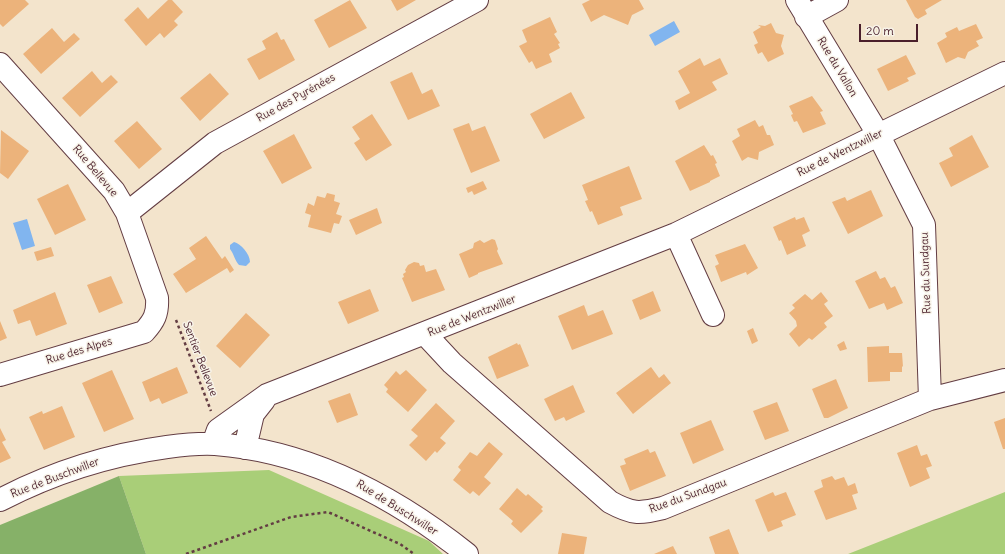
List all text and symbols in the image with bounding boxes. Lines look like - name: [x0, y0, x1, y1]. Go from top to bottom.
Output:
- scale bar: [861, 16, 920, 42]
- text: 20 m: [866, 23, 894, 38]
- street label: Rue du Vallon: [814, 35, 860, 99]
- street label: Rue des Pyrénées: [254, 71, 338, 125]
- street label: Rue de Wentzwiller: [795, 126, 885, 180]
- street label: Rue Bellevue: [70, 142, 120, 200]
- street label: Rue du Sundgau: [918, 232, 934, 314]
- street label: Rue de Wentzwiller: [426, 292, 518, 340]
- street label: Sentier Bellevue: [180, 320, 220, 398]
- street label: Rue des Alpes: [44, 335, 114, 367]
- street label: Rue de Buschwiller: [9, 455, 101, 501]
- street label: Rue du Sundgau: [647, 476, 729, 516]
- street label: Rue de Buschwiller: [354, 478, 440, 538]

